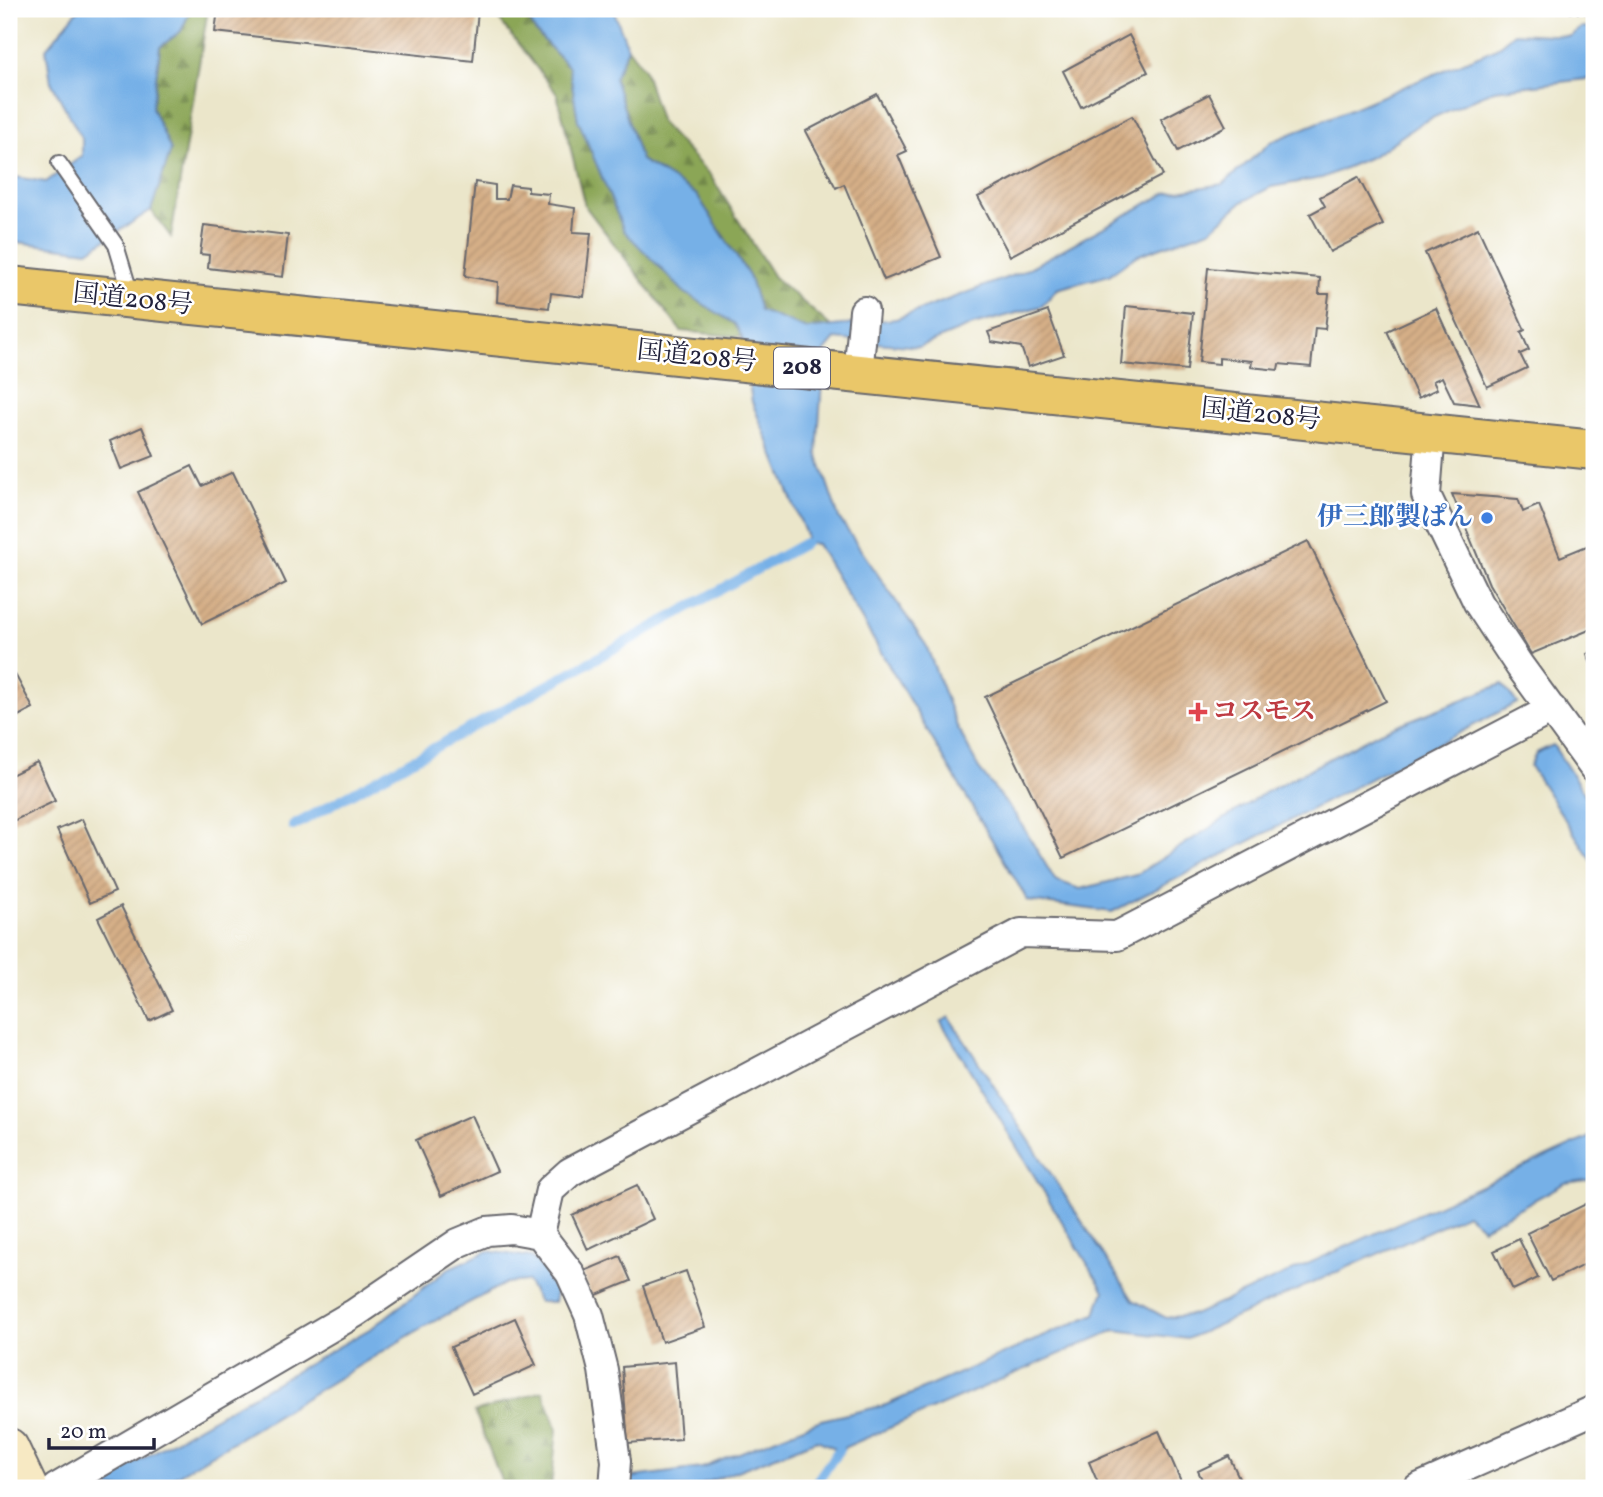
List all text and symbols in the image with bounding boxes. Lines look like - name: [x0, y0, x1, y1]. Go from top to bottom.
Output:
- street label: 国道208号: [71, 276, 195, 324]
- street label: 国道208号: [635, 333, 759, 381]
- road number: 208: [774, 348, 830, 388]
- street label: 国道208号: [1199, 391, 1323, 439]
- place label: 伊三郎製ぱん: [1317, 500, 1473, 536]
- marker: 伊三郎製ぱん: [1479, 510, 1495, 526]
- place label: コスモス: [1212, 694, 1316, 730]
- marker: コスモス: [1190, 704, 1206, 720]
- scale bar: [49, 1406, 154, 1450]
- text: 20 m: [60, 1418, 106, 1447]

